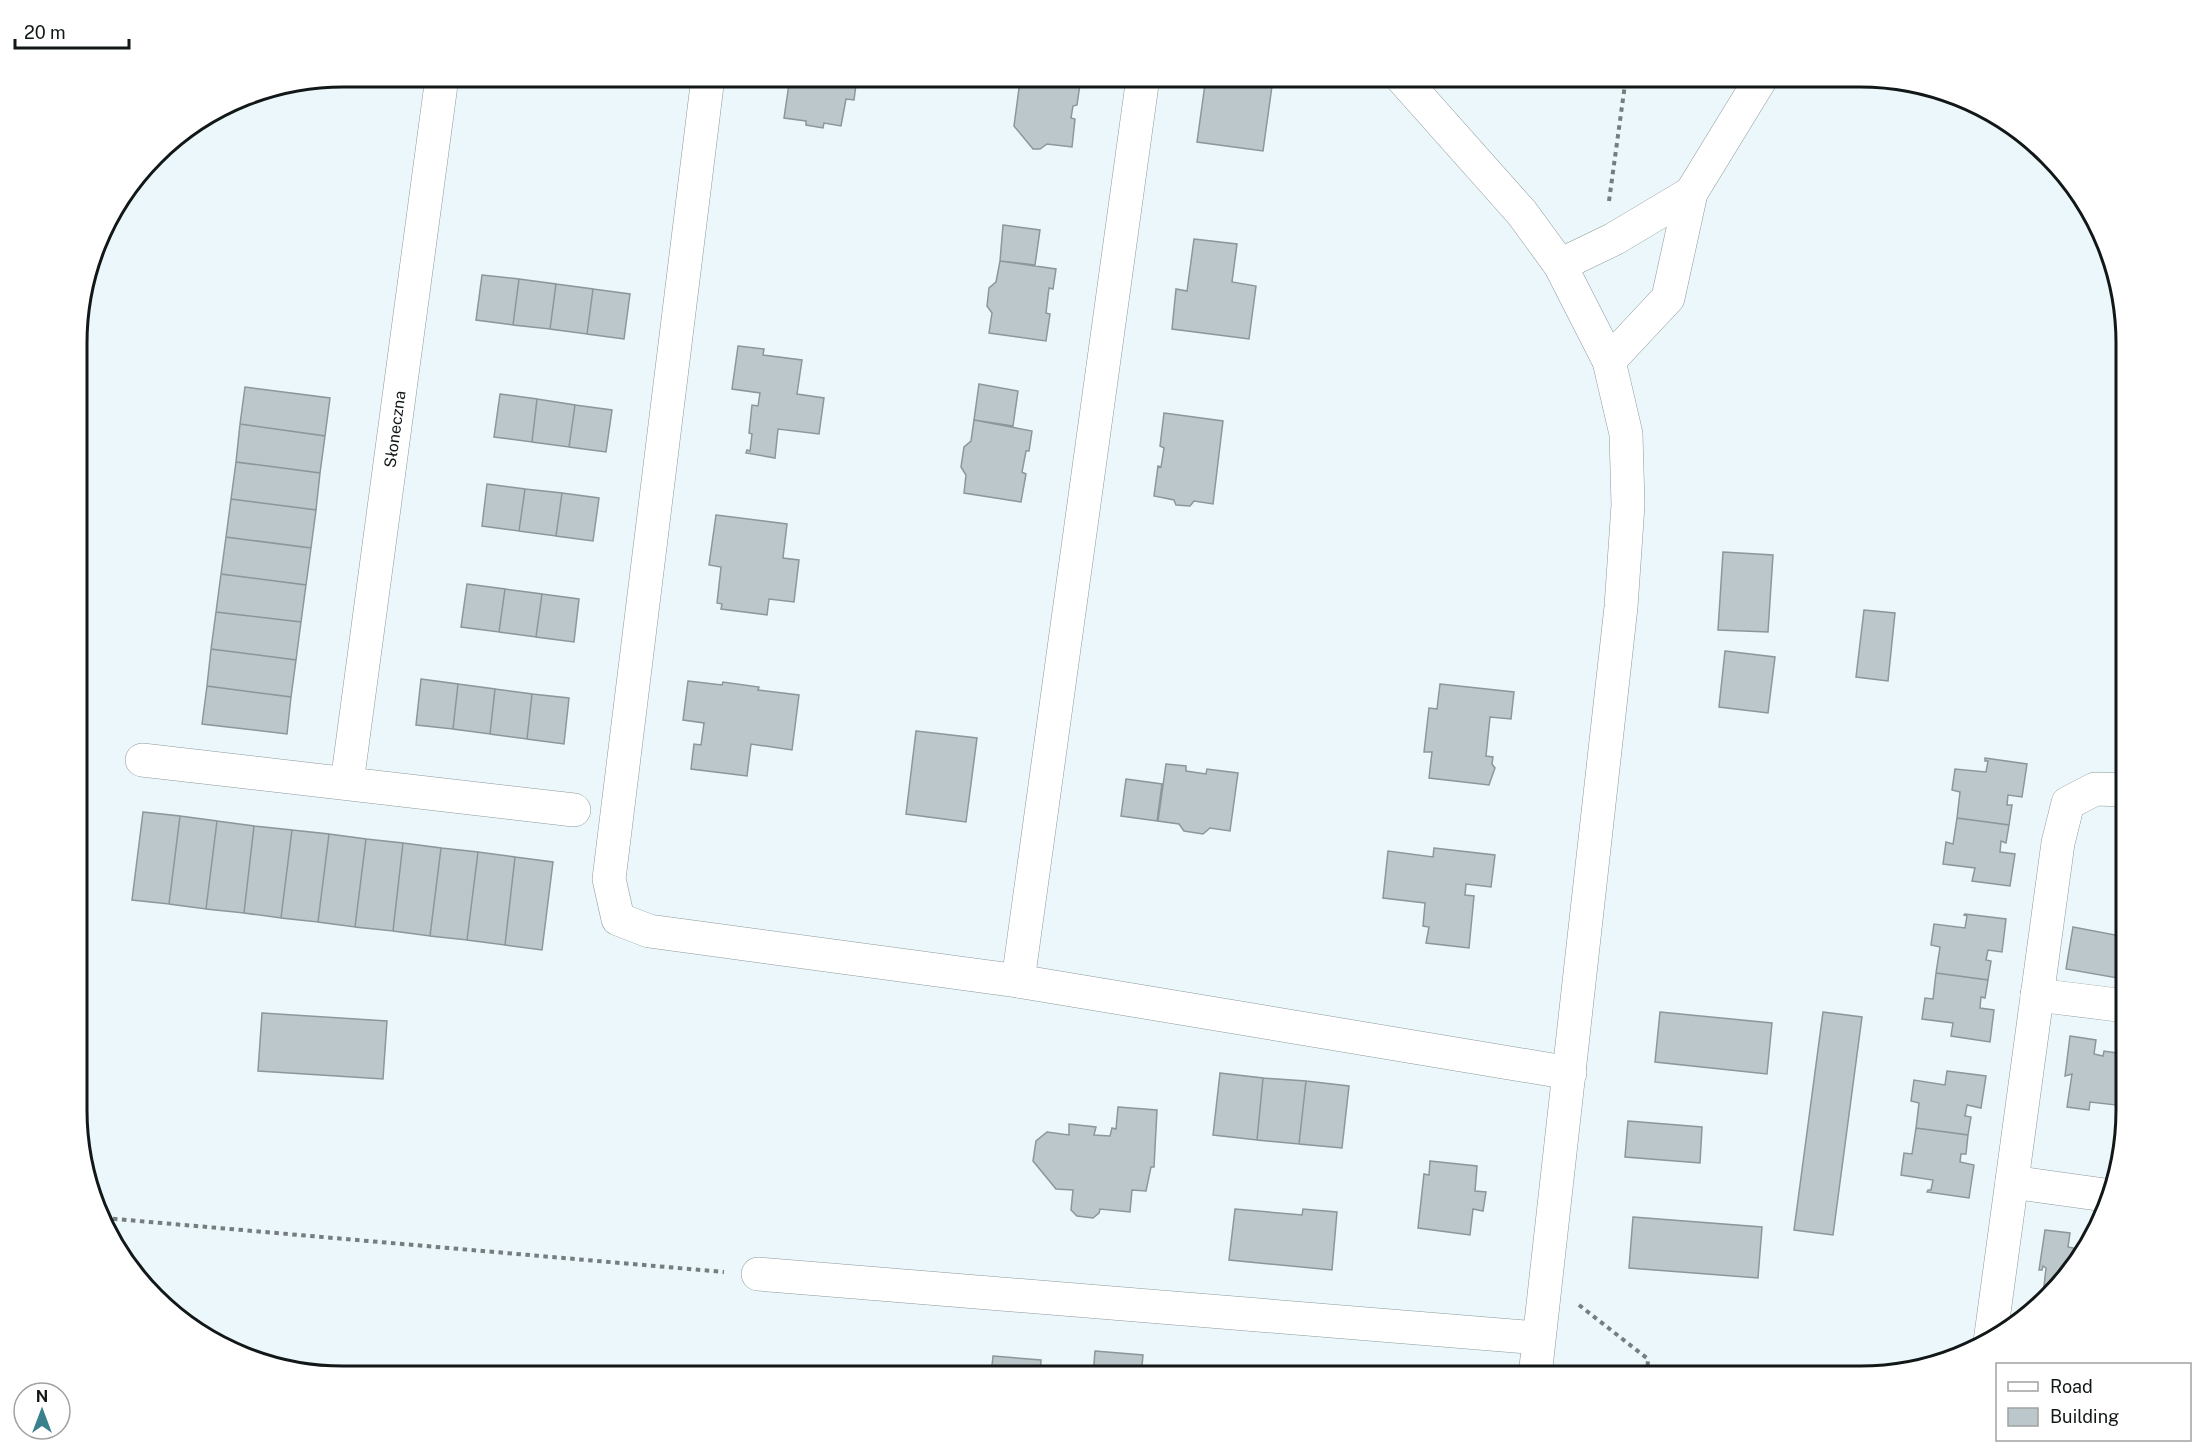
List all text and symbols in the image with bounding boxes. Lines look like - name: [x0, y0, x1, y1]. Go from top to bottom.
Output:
- scale bar: [15, 12, 129, 50]
- text: 20 m: [24, 22, 66, 43]
- street label: Słoneczna: [381, 390, 410, 469]
- legend: [1996, 1363, 2191, 1441]
- text: Road: [2050, 1376, 2093, 1397]
- north arrow: [12, 1381, 72, 1441]
- text: N: [36, 1387, 48, 1406]
- text: Building: [2050, 1406, 2119, 1427]

